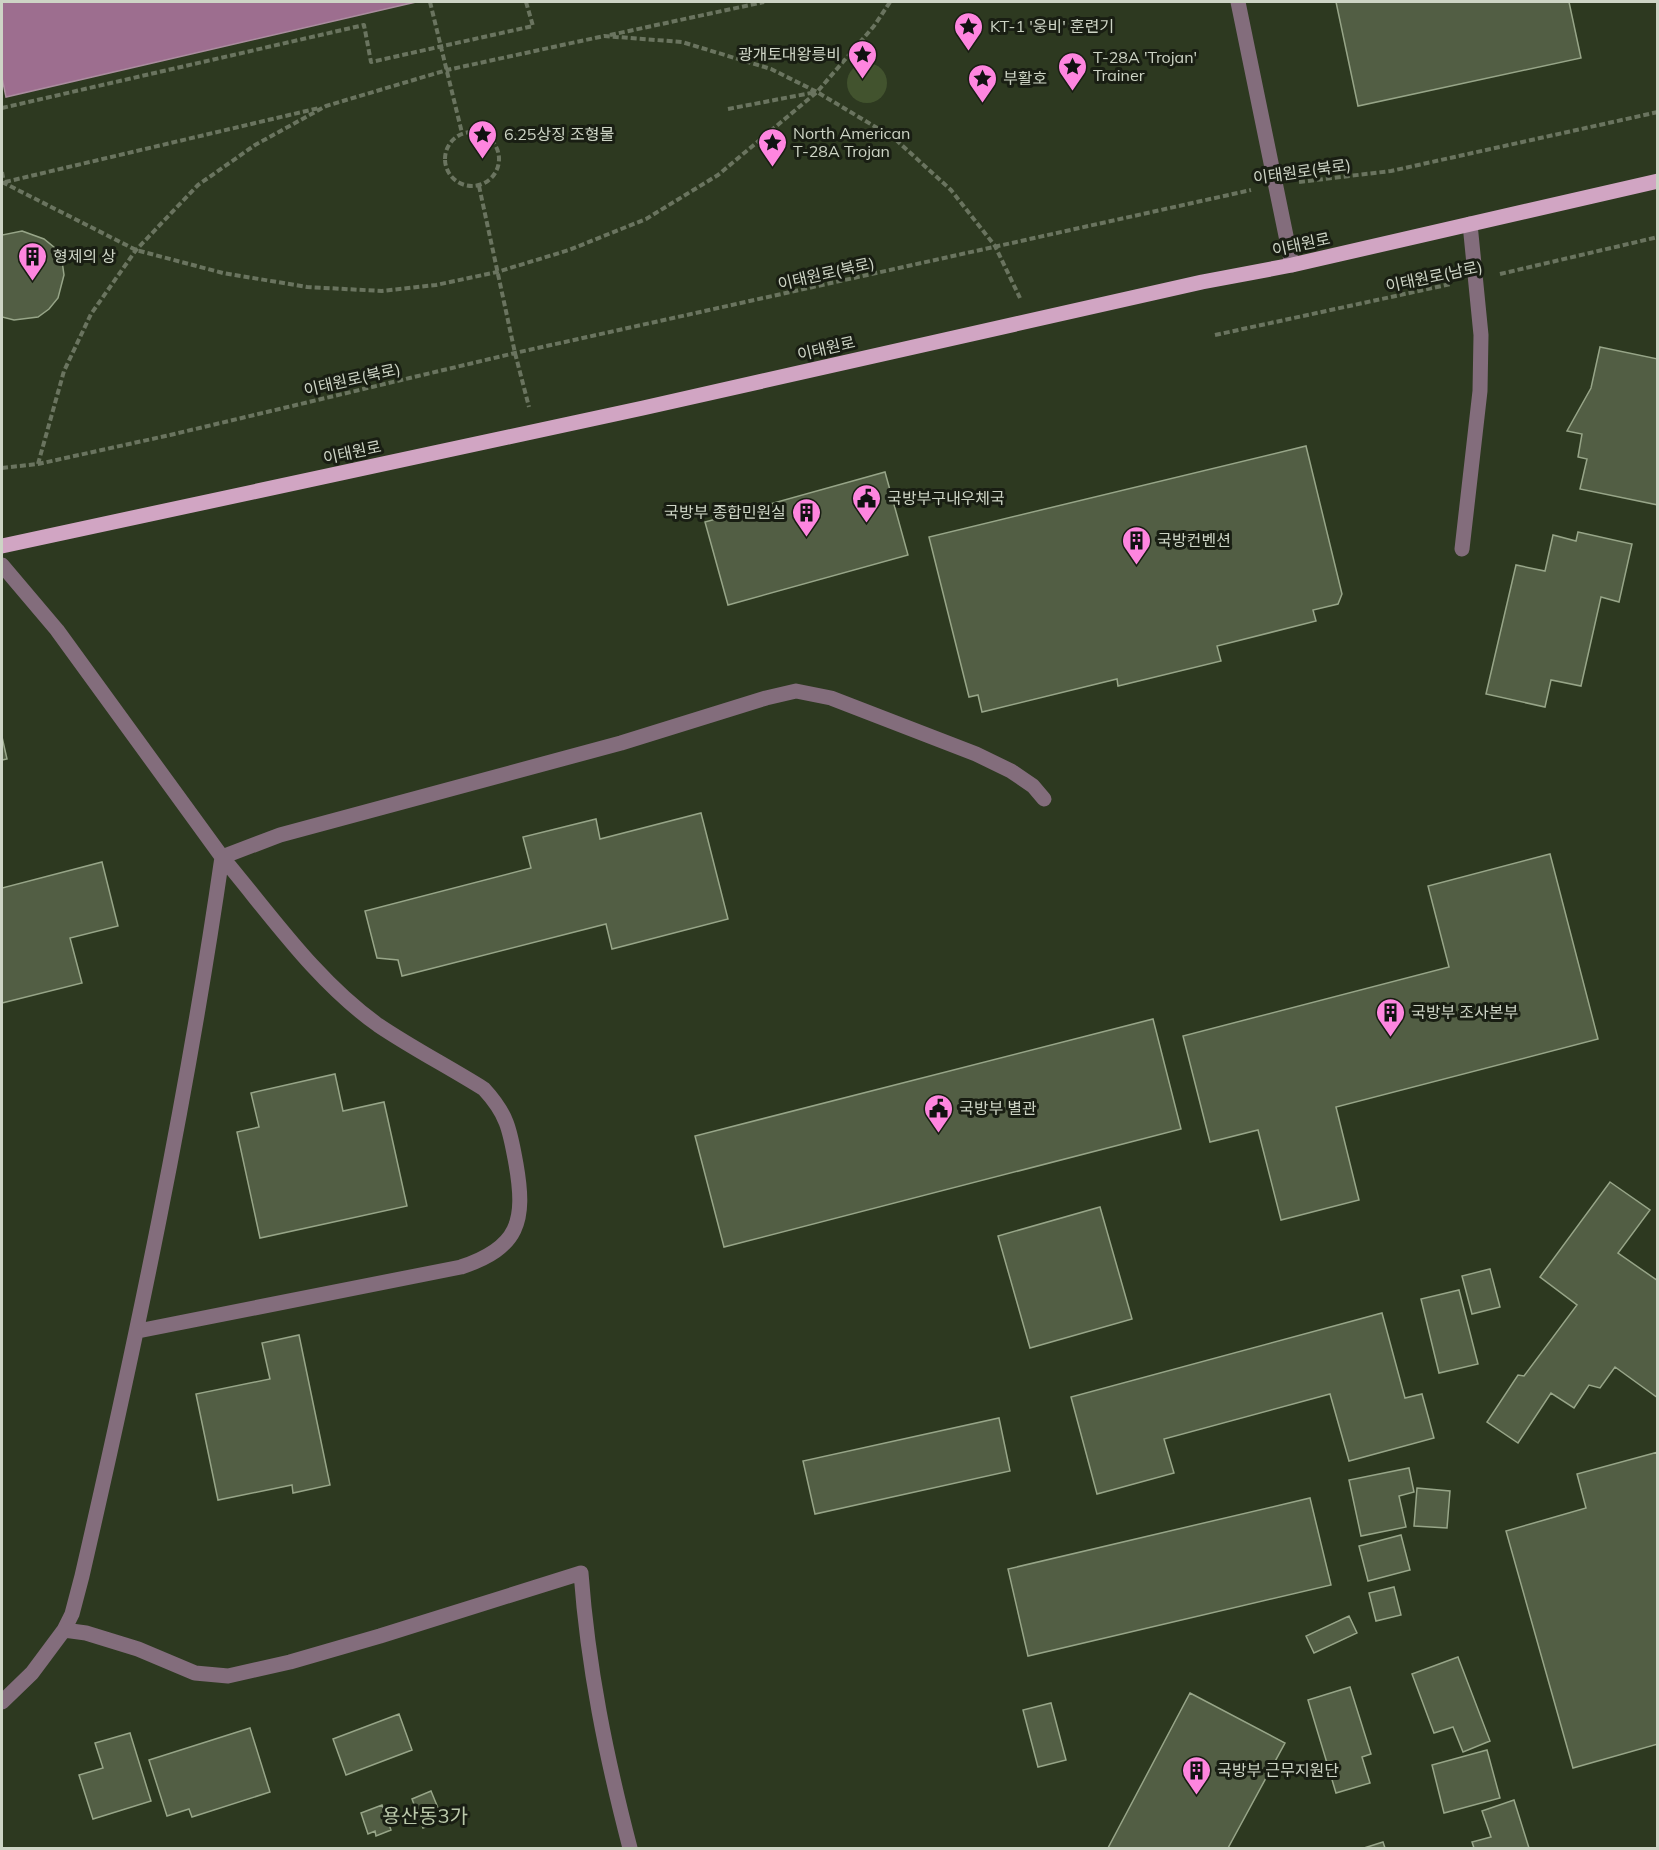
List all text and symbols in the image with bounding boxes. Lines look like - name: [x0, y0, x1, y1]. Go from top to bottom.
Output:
- place icon: KT-1 '웅비' 훈련기: [953, 10, 985, 52]
- place label: KT-1 '웅비' 훈련기: [990, 16, 1114, 36]
- place icon: 광개토대왕릉비: [846, 38, 878, 80]
- place label: 광개토대왕릉비: [738, 44, 841, 64]
- place label: T-28A 'Trojan' Trainer: [1093, 47, 1197, 85]
- place icon: T-28A 'Trojan' Trainer: [1056, 50, 1088, 92]
- place icon: 부활호: [966, 62, 998, 104]
- place label: 부활호: [1003, 68, 1047, 88]
- place icon: 6.25상징 조형물: [467, 118, 499, 160]
- place label: North American T-28A Trojan: [793, 123, 910, 161]
- place label: 6.25상징 조형물: [504, 124, 614, 144]
- place icon: North American T-28A Trojan: [756, 126, 788, 168]
- street label: 이태원로(북로): [1252, 154, 1352, 188]
- street label: 이태원로: [1270, 228, 1332, 260]
- building icon: 형제의 상: [16, 240, 48, 282]
- place label: 형제의 상: [53, 246, 116, 266]
- street label: 이태원로(북로): [776, 252, 876, 294]
- street label: 이태원로(남로): [1384, 256, 1484, 296]
- street label: 이태원로: [795, 332, 857, 364]
- street label: 이태원로(북로): [302, 358, 402, 400]
- street label: 이태원로: [321, 436, 383, 468]
- public building icon: 국방부구내우체국: [850, 482, 882, 524]
- place label: 국방부구내우체국: [887, 488, 1005, 508]
- building icon: 국방부 종합민원실: [791, 496, 823, 538]
- place label: 국방부 종합민원실: [664, 502, 786, 522]
- building icon: 국방컨벤션: [1120, 524, 1152, 566]
- place label: 국방컨벤션: [1157, 530, 1231, 550]
- building icon: 국방부 조사본부: [1374, 996, 1406, 1038]
- place label: 국방부 조사본부: [1411, 1002, 1518, 1022]
- public building icon: 국방부 별관: [922, 1092, 954, 1134]
- place label: 국방부 별관: [959, 1098, 1037, 1118]
- building icon: 국방부 근무지원단: [1180, 1754, 1212, 1796]
- place label: 국방부 근무지원단: [1217, 1760, 1339, 1780]
- district label: 용산동3가: [382, 1803, 468, 1828]

